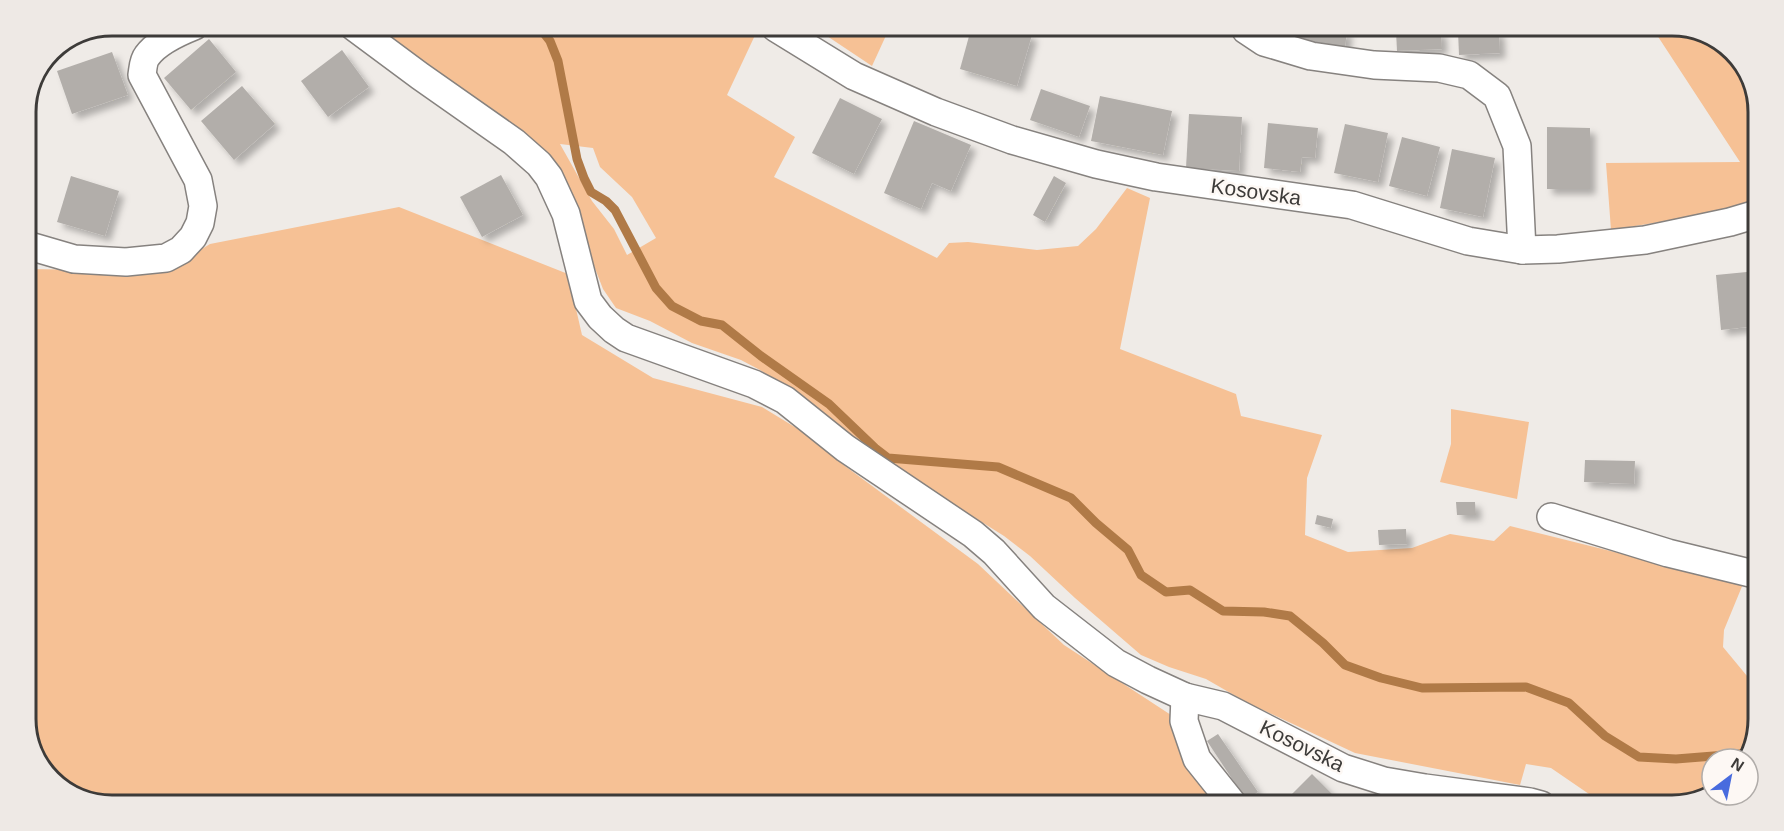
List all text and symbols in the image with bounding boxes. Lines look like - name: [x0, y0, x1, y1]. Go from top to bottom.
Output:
- street label: Kosovska: [1209, 174, 1303, 209]
- street label: Kosovska: [1256, 715, 1348, 776]
- north arrow: [1700, 747, 1760, 807]
- text: N: [1728, 754, 1747, 775]

